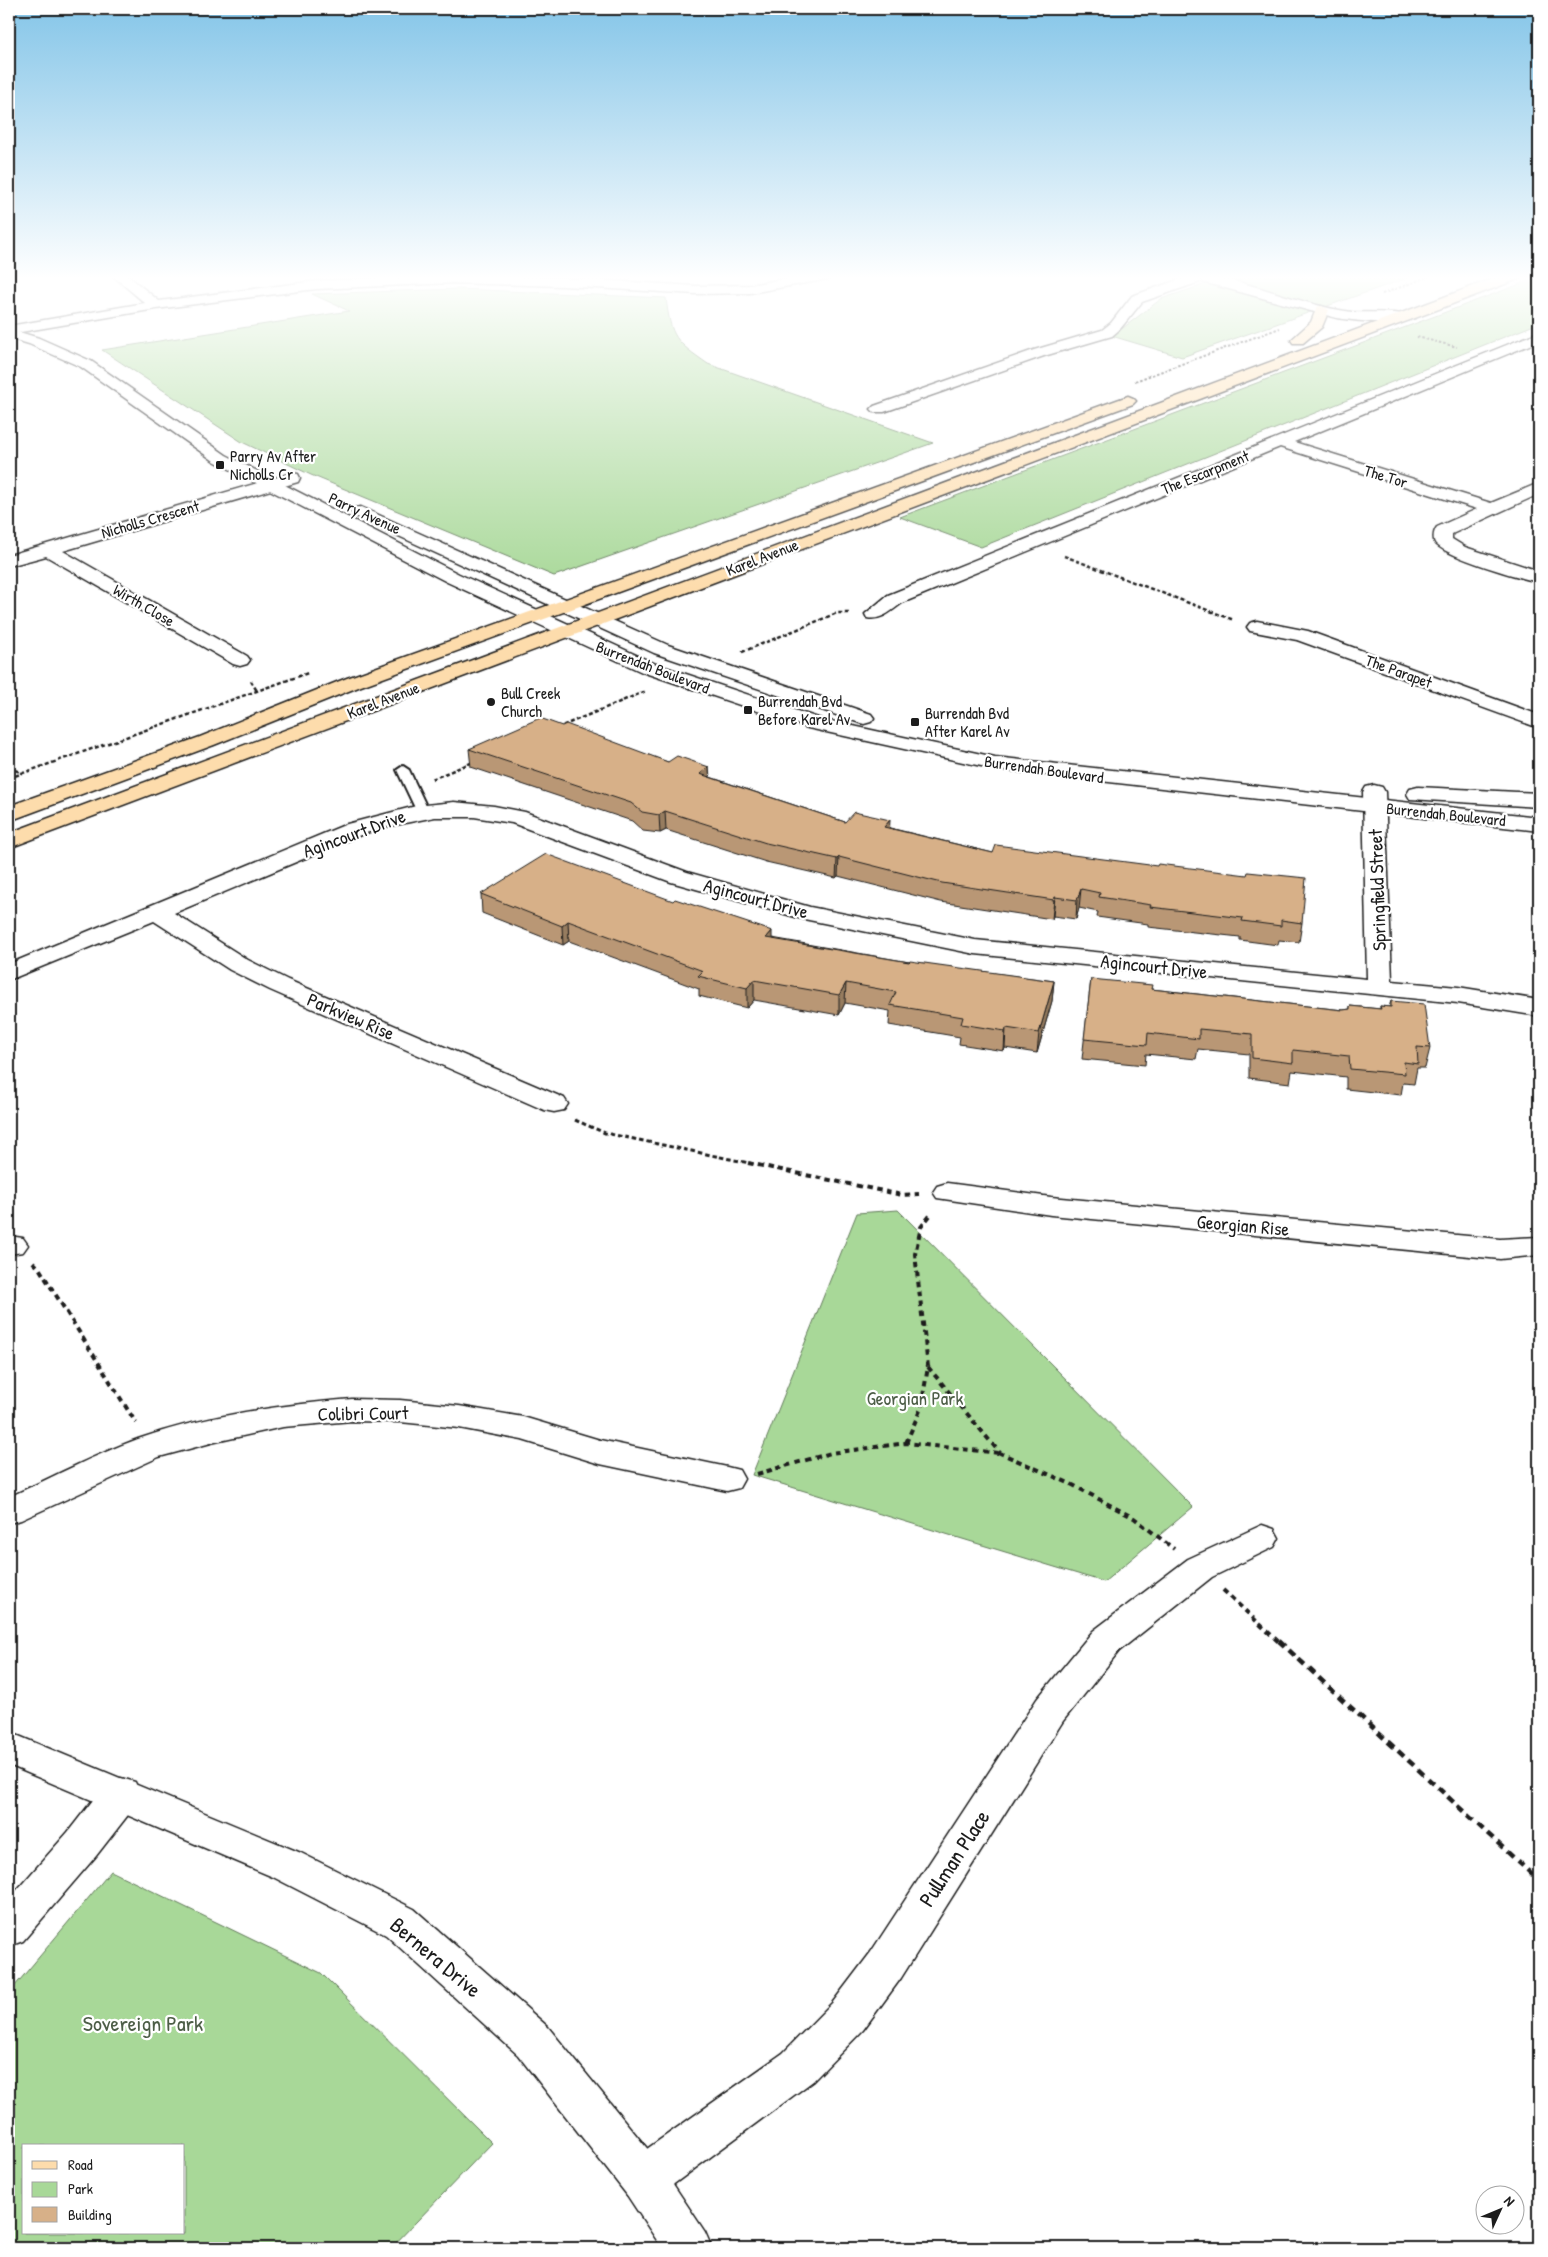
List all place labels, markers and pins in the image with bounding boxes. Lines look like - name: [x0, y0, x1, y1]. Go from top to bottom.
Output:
- place label: Parry Av After Nicholls Cr: [230, 445, 316, 485]
- marker: Parry Av After Nicholls Cr: [214, 459, 226, 471]
- place label: Bull Creek Church: [501, 682, 561, 722]
- place label: Burrendah Bvd Before Karel Av: [758, 690, 851, 730]
- marker: Bull Creek Church: [485, 696, 497, 708]
- place label: Burrendah Bvd After Karel Av: [925, 702, 1010, 742]
- marker: Burrendah Bvd Before Karel Av: [742, 704, 754, 716]
- marker: Burrendah Bvd After Karel Av: [909, 716, 921, 728]

